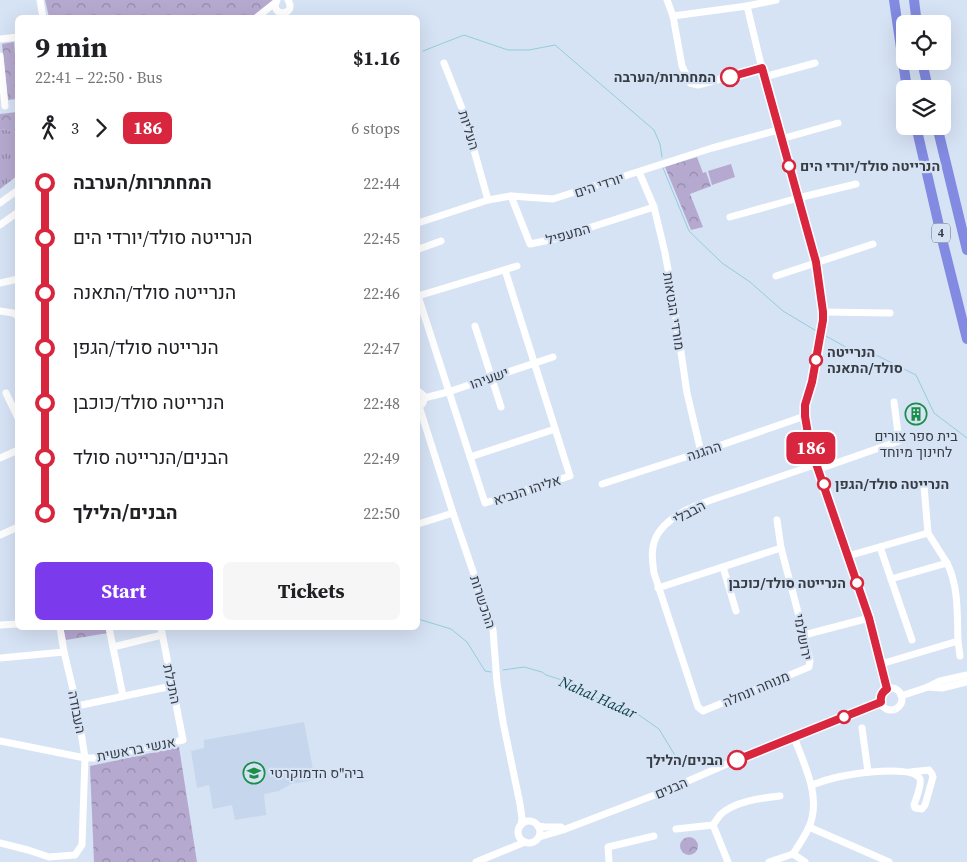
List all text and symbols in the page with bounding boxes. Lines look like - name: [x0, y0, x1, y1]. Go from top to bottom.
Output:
- map controls: [896, 15, 951, 135]
- button: locate: [896, 15, 951, 70]
- text: 9 min: [35, 28, 108, 66]
- text: $1.16: [353, 45, 400, 71]
- text: 22:41 – 22:50 · Bus: [35, 66, 163, 88]
- place label: המחתרות/הערבה: [614, 67, 716, 87]
- marker: המחתרות/הערבה: [720, 67, 740, 87]
- button: layers: [896, 80, 951, 135]
- street label: העליות: [453, 108, 485, 152]
- icon: walk: [35, 114, 63, 142]
- icon: forward: [87, 114, 115, 142]
- text: 186: [133, 115, 162, 140]
- text: 3: [71, 117, 79, 139]
- text: 6 stops: [351, 117, 400, 139]
- place label: הנרייטה סולד/יורדי הים: [800, 156, 940, 176]
- marker: הנרייטה סולד/יורדי הים: [782, 159, 796, 173]
- street label: יורדי הים: [571, 168, 627, 202]
- text: המחתרות/הערבה: [73, 169, 212, 195]
- text: 22:44: [363, 172, 400, 194]
- street label: המעפיל: [543, 218, 593, 250]
- text: הנרייטה סולד/יורדי הים: [73, 224, 253, 250]
- road number: 4: [932, 224, 950, 242]
- text: 22:45: [363, 227, 400, 249]
- street label: מורדי הגטאות: [658, 271, 690, 351]
- text: הנרייטה סולד/התאנה: [73, 279, 236, 305]
- text: 22:46: [363, 282, 400, 304]
- text: הנרייטה סולד/הגפן: [73, 334, 219, 360]
- text: 22:47: [363, 337, 400, 359]
- place label: הנרייטה סולד/התאנה: [827, 342, 903, 378]
- marker: הנרייטה סולד/התאנה: [809, 353, 823, 367]
- street label: ישעיהו: [467, 362, 511, 394]
- text: הנרייטה סולד/כוכבן: [73, 389, 224, 415]
- text: 22:48: [363, 392, 400, 414]
- building icon: בית ספר צורים לחינוך מיוחד: [904, 402, 928, 426]
- place label: בית ספר צורים לחינוך מיוחד: [874, 426, 958, 462]
- line badge: 186: [782, 432, 840, 464]
- text: 186: [796, 435, 826, 460]
- street label: ההגנה: [684, 436, 724, 466]
- text: הבנים/הנרייטה סולד: [73, 444, 229, 470]
- text: 22:49: [363, 447, 400, 469]
- street label: אליהו הנביא: [491, 470, 563, 510]
- place label: הנרייטה סולד/הגפן: [835, 474, 949, 494]
- marker: הנרייטה סולד/הגפן: [817, 477, 831, 491]
- street label: הבבלי: [669, 495, 709, 529]
- text: הבנים/הלילך: [73, 499, 178, 525]
- text: 22:50: [363, 502, 400, 524]
- button: Start: [35, 562, 213, 620]
- button: Tickets: [223, 562, 400, 620]
- street label: ההכשרות: [465, 573, 501, 631]
- place label: הנרייטה סולד/כוכבן: [728, 573, 846, 593]
- marker: הנרייטה סולד/כוכבן: [850, 576, 864, 590]
- street label: ירושלמי: [789, 612, 817, 662]
- street label: התכלת: [158, 662, 186, 706]
- street label: מנוחה ונחלה: [719, 666, 793, 712]
- water label: Nahal Hadar: [555, 670, 641, 724]
- street label: העבודה: [63, 689, 91, 735]
- unlabelled marker: [837, 710, 851, 724]
- street label: אנשי בראשית: [95, 732, 177, 766]
- place label: הבנים/הלילך: [646, 750, 723, 770]
- marker: הבנים/הלילך: [727, 750, 747, 770]
- school or university icon: ביה"ס הדמוקרטי: [242, 761, 266, 785]
- place label: ביה"ס הדמוקרטי: [270, 763, 365, 783]
- street label: הבנים: [652, 772, 690, 804]

